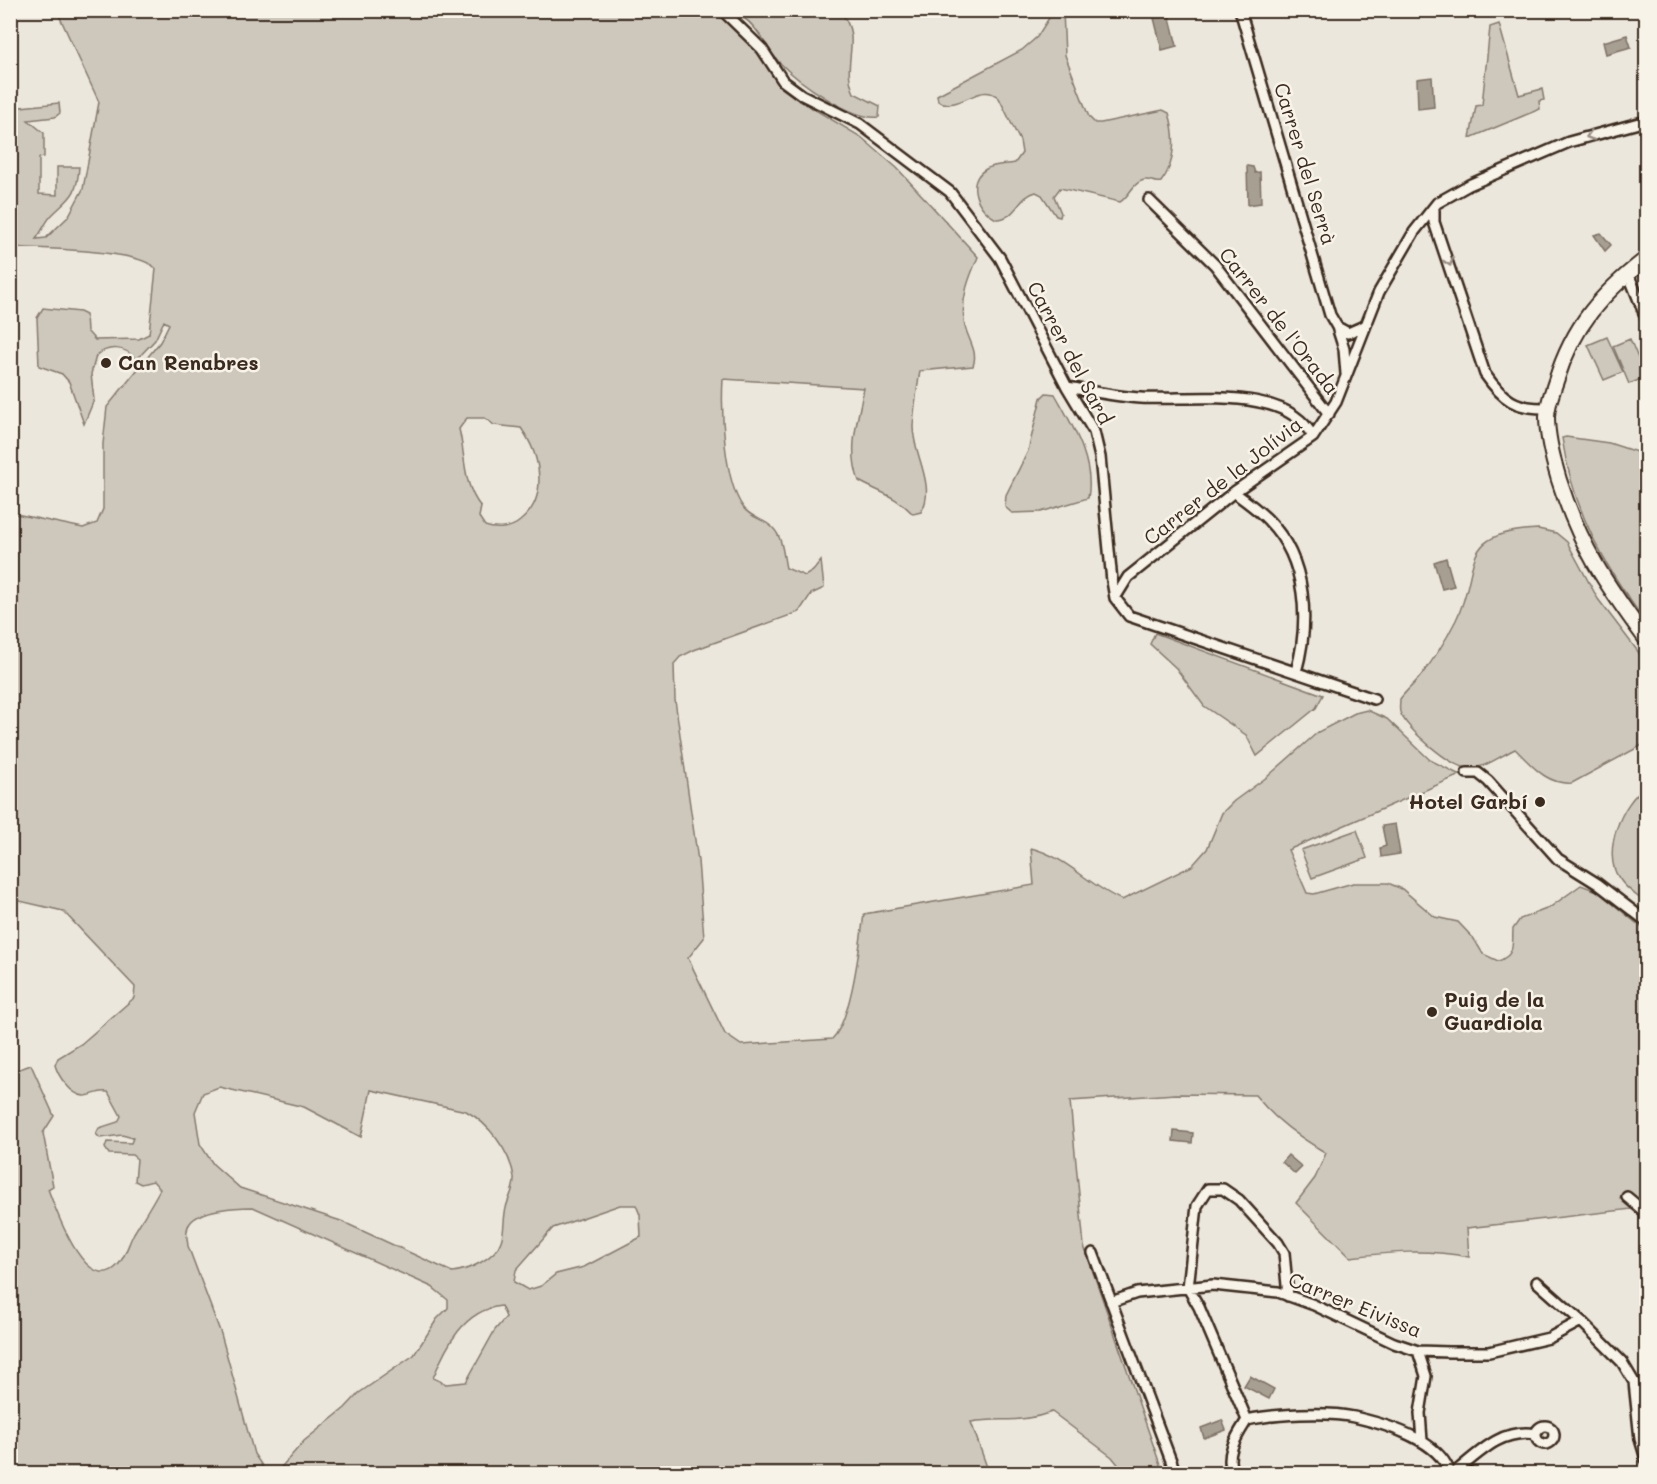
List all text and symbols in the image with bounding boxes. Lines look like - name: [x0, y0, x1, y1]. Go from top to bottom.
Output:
- street label: Carrer del Serrà: [1269, 79, 1343, 248]
- one-way arrow: [1585, 129, 1596, 141]
- street label: Carrer de l'Orada: [1214, 241, 1345, 399]
- one-way arrow: [1441, 256, 1454, 267]
- street label: Carrer del Sard: [1022, 276, 1120, 429]
- place label: Can Renabres: [118, 349, 258, 375]
- marker: Can Renabres: [99, 356, 113, 370]
- street label: Carrer de la Jolívia: [1138, 410, 1307, 550]
- place label: Hotel Garbí: [1409, 788, 1528, 814]
- marker: Hotel Garbí: [1533, 795, 1547, 809]
- place label: Puig de la Guardiola: [1444, 986, 1544, 1035]
- marker: Puig de la Guardiola: [1425, 1005, 1439, 1019]
- street label: Carrer Eivissa: [1285, 1265, 1426, 1343]

